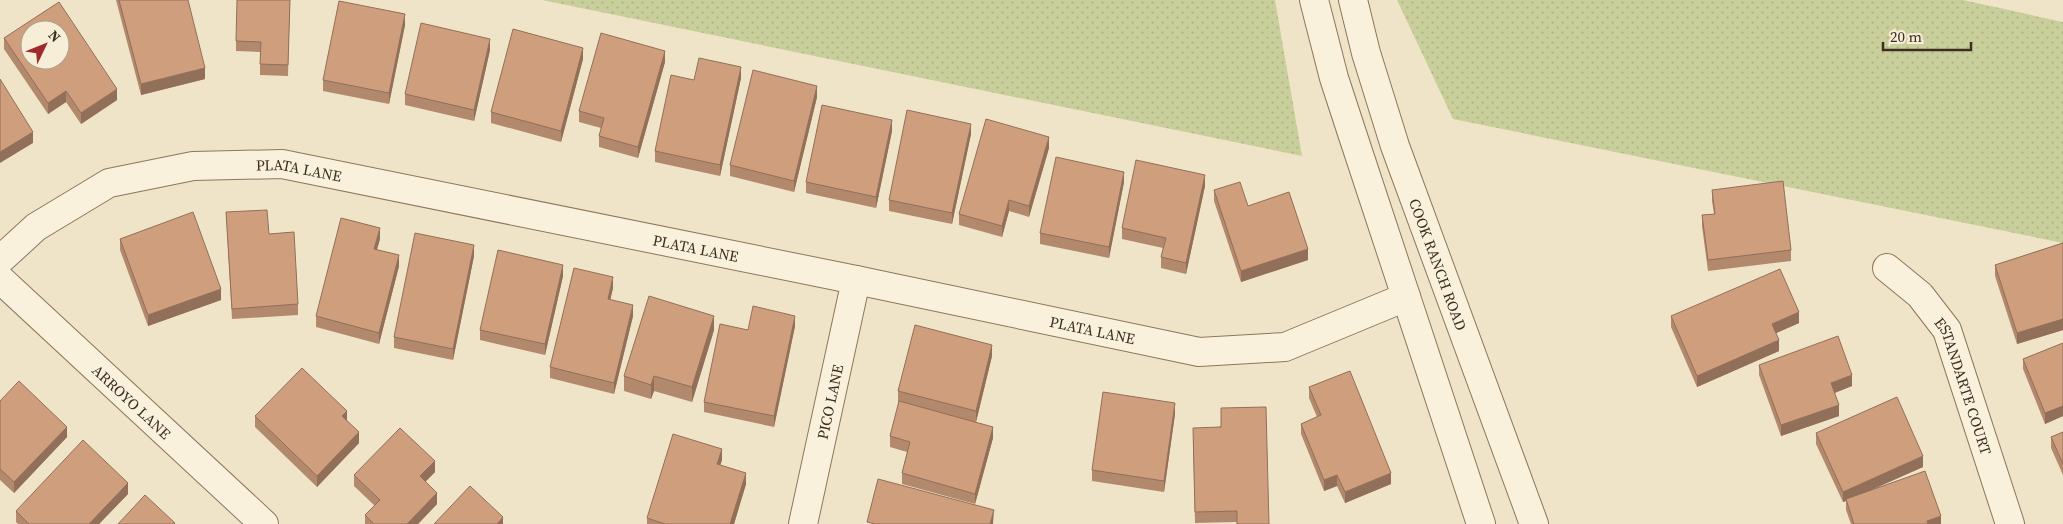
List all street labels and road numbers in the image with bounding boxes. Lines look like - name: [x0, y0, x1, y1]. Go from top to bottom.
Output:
- street label: PLATA LANE: [256, 153, 344, 186]
- street label: COOK RANCH ROAD: [1405, 195, 1472, 333]
- street label: PLATA LANE: [651, 229, 740, 267]
- street label: PLATA LANE: [1048, 310, 1137, 349]
- street label: ESTANDARTE COURT: [1930, 312, 1997, 457]
- street label: ARROYO LANE: [88, 360, 176, 443]
- street label: PICO LANE: [811, 362, 848, 441]

